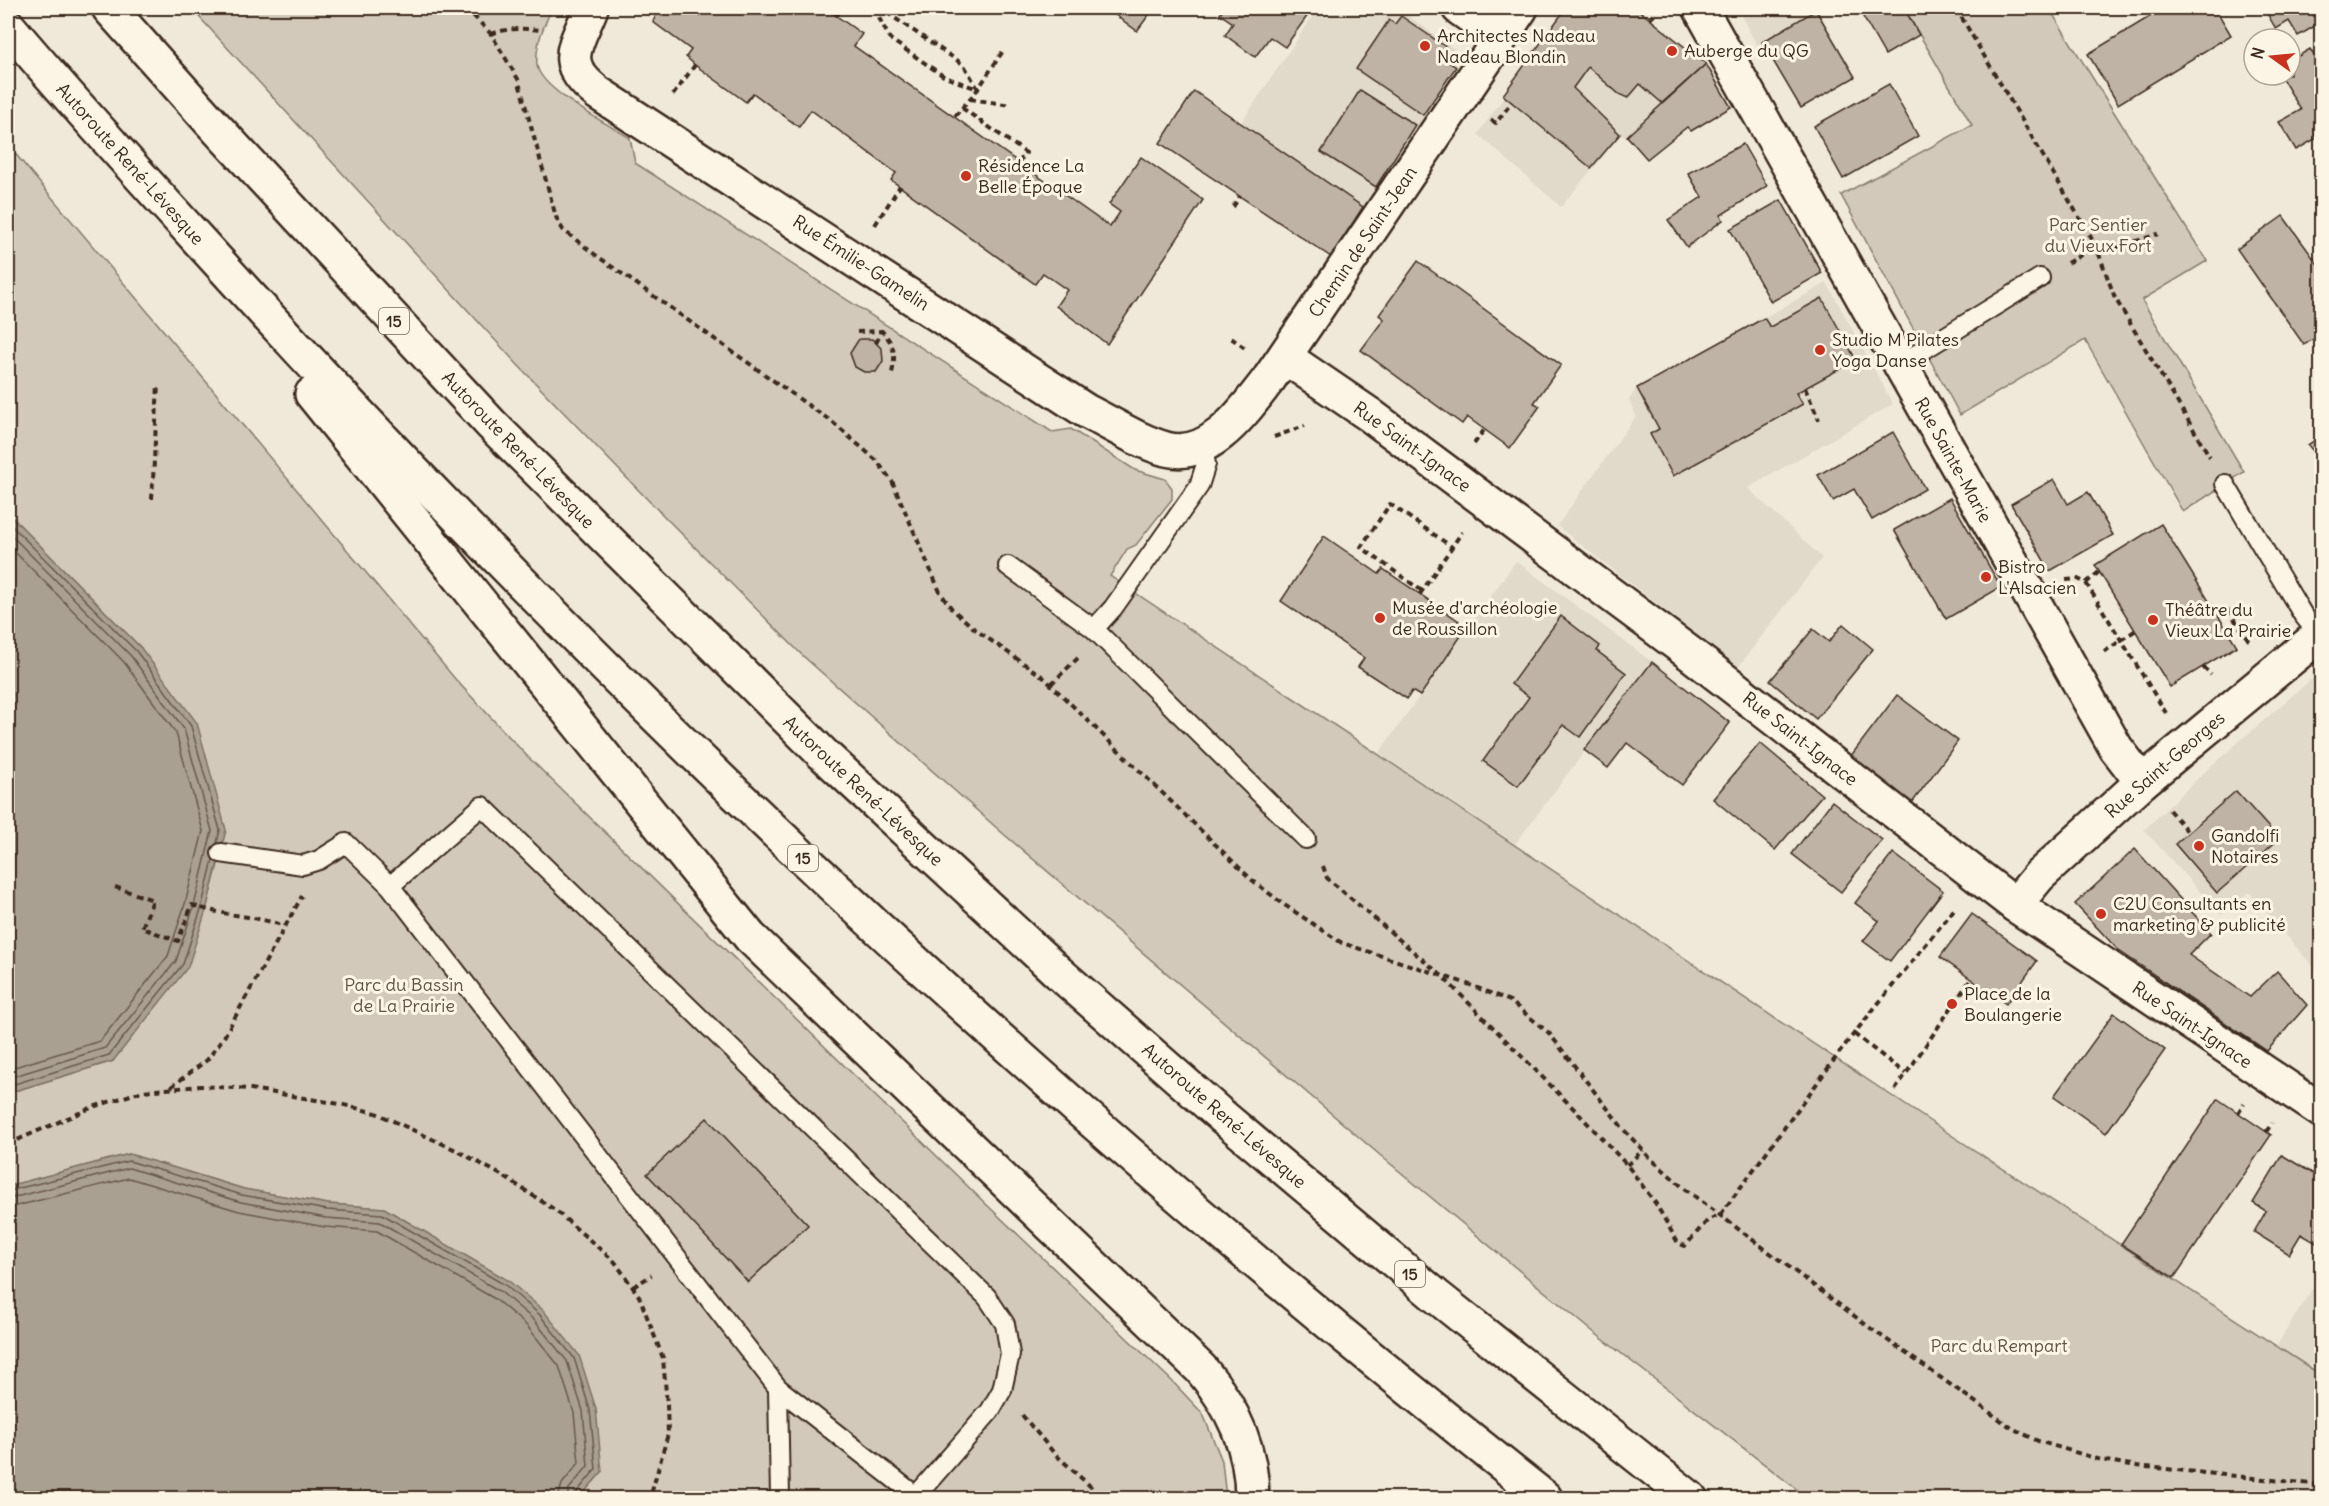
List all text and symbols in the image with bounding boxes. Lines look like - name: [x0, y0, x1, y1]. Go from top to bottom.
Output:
- place label: Architectes Nadeau Nadeau Blondin: [1437, 24, 1596, 68]
- north arrow: [2242, 27, 2302, 87]
- marker: Architectes Nadeau Nadeau Blondin: [1418, 39, 1432, 53]
- place label: Auberge du QG: [1684, 39, 1809, 62]
- marker: Auberge du QG: [1665, 44, 1679, 58]
- text: N: [2246, 45, 2269, 61]
- street label: Autoroute René-Lévesque: [52, 78, 209, 249]
- place label: Résidence La Belle Époque: [978, 154, 1084, 198]
- street label: Chemin de Saint-Jean: [1303, 162, 1422, 322]
- marker: Résidence La Belle Époque: [959, 169, 973, 183]
- street label: Rue Émilie-Gamelin: [788, 210, 934, 315]
- park label: Parc Sentier du Vieux Fort: [2045, 213, 2151, 257]
- road number: 15: [379, 308, 409, 334]
- place label: Studio M Pilates Yoga Danse: [1832, 328, 1959, 372]
- marker: Studio M Pilates Yoga Danse: [1813, 343, 1827, 357]
- street label: Autoroute René-Lévesque: [437, 366, 600, 533]
- street label: Rue Sainte-Marie: [1910, 393, 1997, 526]
- street label: Rue Saint-Ignace: [1349, 396, 1476, 497]
- place label: Bistro L'Alsacien: [1998, 555, 2076, 599]
- marker: Bistro L'Alsacien: [1979, 570, 1993, 584]
- place label: Musée d'archéologie de Roussillon: [1392, 596, 1557, 640]
- place label: Théâtre du Vieux La Prairie: [2165, 598, 2291, 642]
- marker: Musée d'archéologie de Roussillon: [1373, 611, 1387, 625]
- marker: Théâtre du Vieux La Prairie: [2146, 613, 2160, 627]
- street label: Rue Saint-Ignace: [1738, 687, 1862, 791]
- street label: Rue Saint-Georges: [2100, 706, 2229, 823]
- street label: Autoroute René-Lévesque: [779, 711, 948, 871]
- place label: Gandolfi Notaires: [2211, 824, 2279, 868]
- marker: Gandolfi Notaires: [2192, 839, 2206, 853]
- road number: 15: [788, 845, 818, 871]
- place label: C2U Consultants en marketing & publicité: [2113, 892, 2286, 936]
- marker: C2U Consultants en marketing & publicité: [2094, 907, 2108, 921]
- park label: Parc du Bassin de La Prairie: [344, 973, 464, 1017]
- street label: Rue Saint-Ignace: [2128, 976, 2257, 1073]
- place label: Place de la Boulangerie: [1964, 982, 2062, 1026]
- marker: Place de la Boulangerie: [1945, 997, 1959, 1011]
- street label: Autoroute René-Lévesque: [1137, 1038, 1311, 1193]
- road number: 15: [1395, 1261, 1425, 1287]
- park label: Parc du Rempart: [1930, 1334, 2068, 1357]

